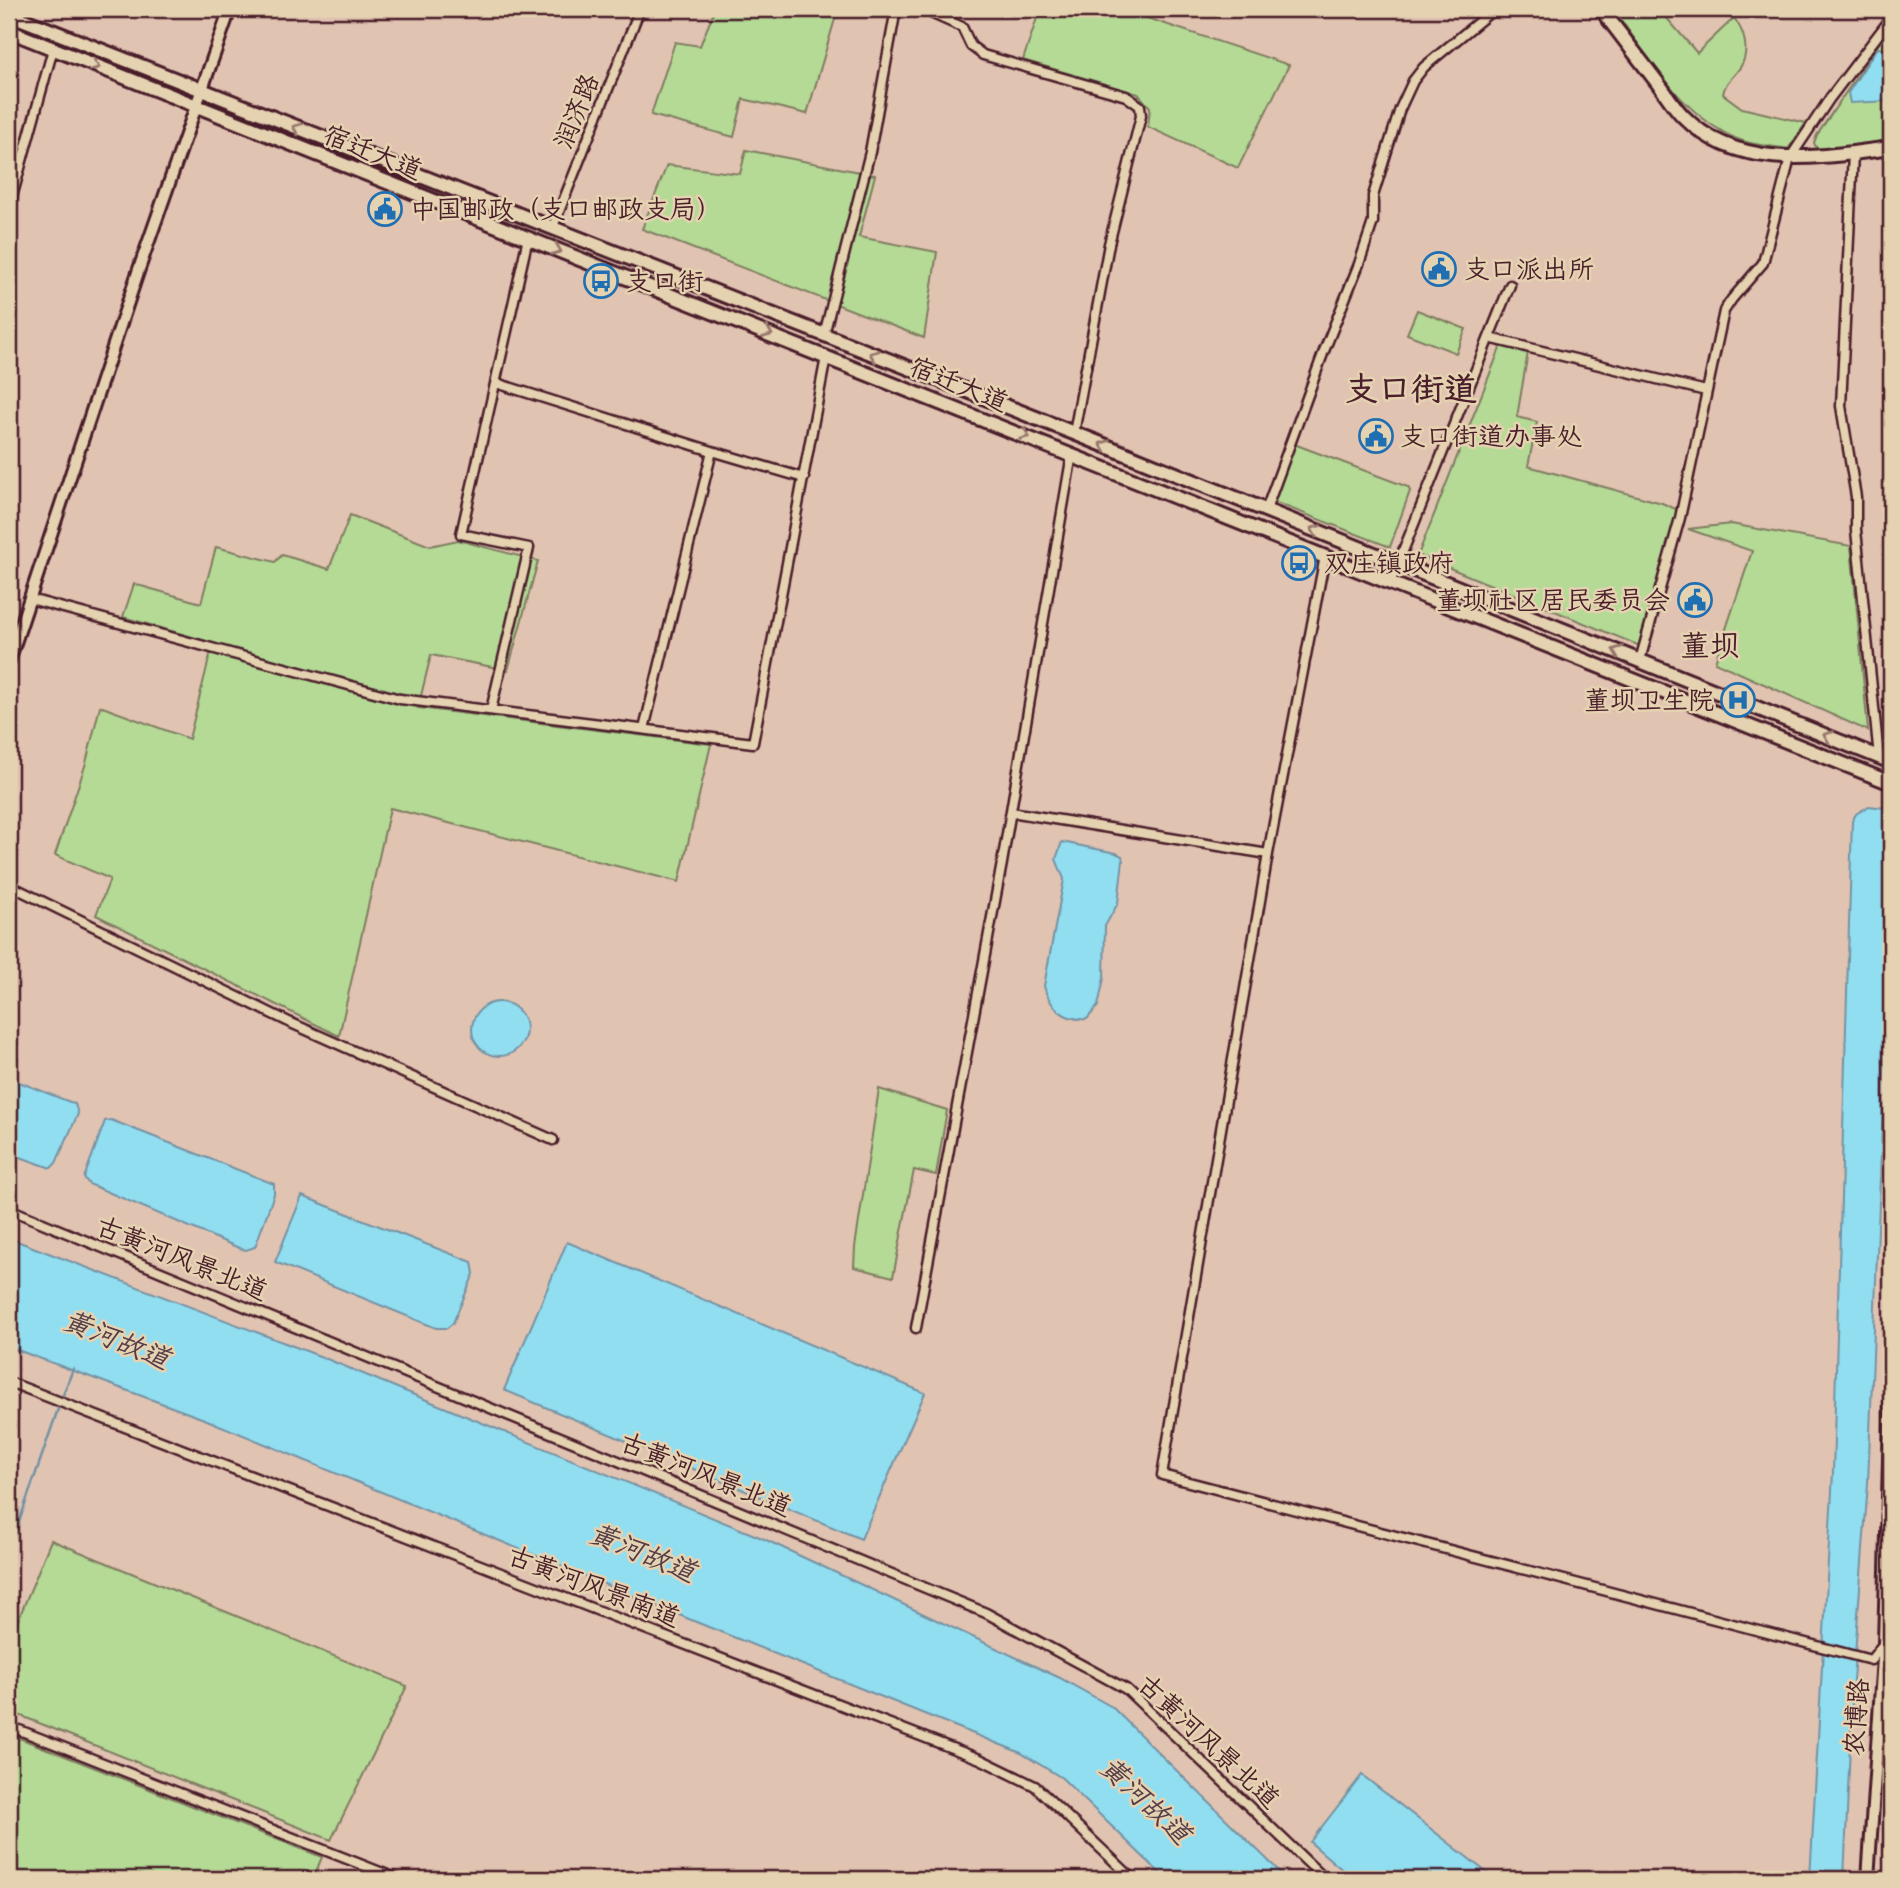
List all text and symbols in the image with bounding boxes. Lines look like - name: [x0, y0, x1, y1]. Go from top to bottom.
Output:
- one-way arrow: [88, 57, 100, 71]
- street label: 润济路: [546, 68, 608, 154]
- street label: 宿迁大道: [318, 117, 428, 189]
- one-way arrow: [292, 122, 304, 136]
- public building icon: 中国邮政（支口邮政支局）: [366, 190, 404, 228]
- place label: 中国邮政（支口邮政支局）: [410, 192, 722, 228]
- one-way arrow: [550, 241, 562, 255]
- public building icon: 支口派出所: [1420, 250, 1458, 288]
- place label: 支口派出所: [1464, 252, 1594, 288]
- bus stop icon: 支口街: [582, 262, 620, 300]
- place label: 支口街: [626, 264, 704, 300]
- one-way arrow: [762, 325, 774, 339]
- one-way arrow: [868, 349, 880, 363]
- street label: 宿迁大道: [904, 349, 1014, 421]
- district label: 支口街道: [1345, 367, 1477, 413]
- public building icon: 支口街道办事处: [1357, 417, 1395, 455]
- place label: 支口街道办事处: [1400, 419, 1582, 455]
- one-way arrow: [1019, 427, 1031, 441]
- one-way arrow: [1099, 439, 1111, 453]
- one-way arrow: [1310, 524, 1322, 538]
- bus stop icon: 双庄镇政府: [1280, 544, 1318, 582]
- place label: 双庄镇政府: [1324, 546, 1454, 582]
- public building icon: 董坝社区居民委员会: [1676, 581, 1714, 619]
- place label: 董坝社区居民委员会: [1436, 583, 1670, 619]
- district label: 董坝: [1680, 626, 1740, 668]
- one-way arrow: [1612, 645, 1624, 659]
- hospital icon: 董坝卫生院: [1719, 681, 1757, 719]
- place label: 董坝卫生院: [1584, 683, 1714, 719]
- one-way arrow: [1823, 731, 1835, 745]
- street label: 古黄河风景北道: [91, 1208, 273, 1310]
- water label: 黄河故道: [57, 1301, 178, 1380]
- street label: 古黄河风景北道: [615, 1424, 797, 1526]
- water label: 黄河故道: [583, 1514, 704, 1593]
- street label: 古黄河风景南道: [502, 1538, 685, 1636]
- street label: 古黄河风景北道: [1129, 1666, 1287, 1817]
- street label: 农博路: [1836, 1677, 1878, 1757]
- water label: 黄河故道: [1091, 1749, 1201, 1855]

